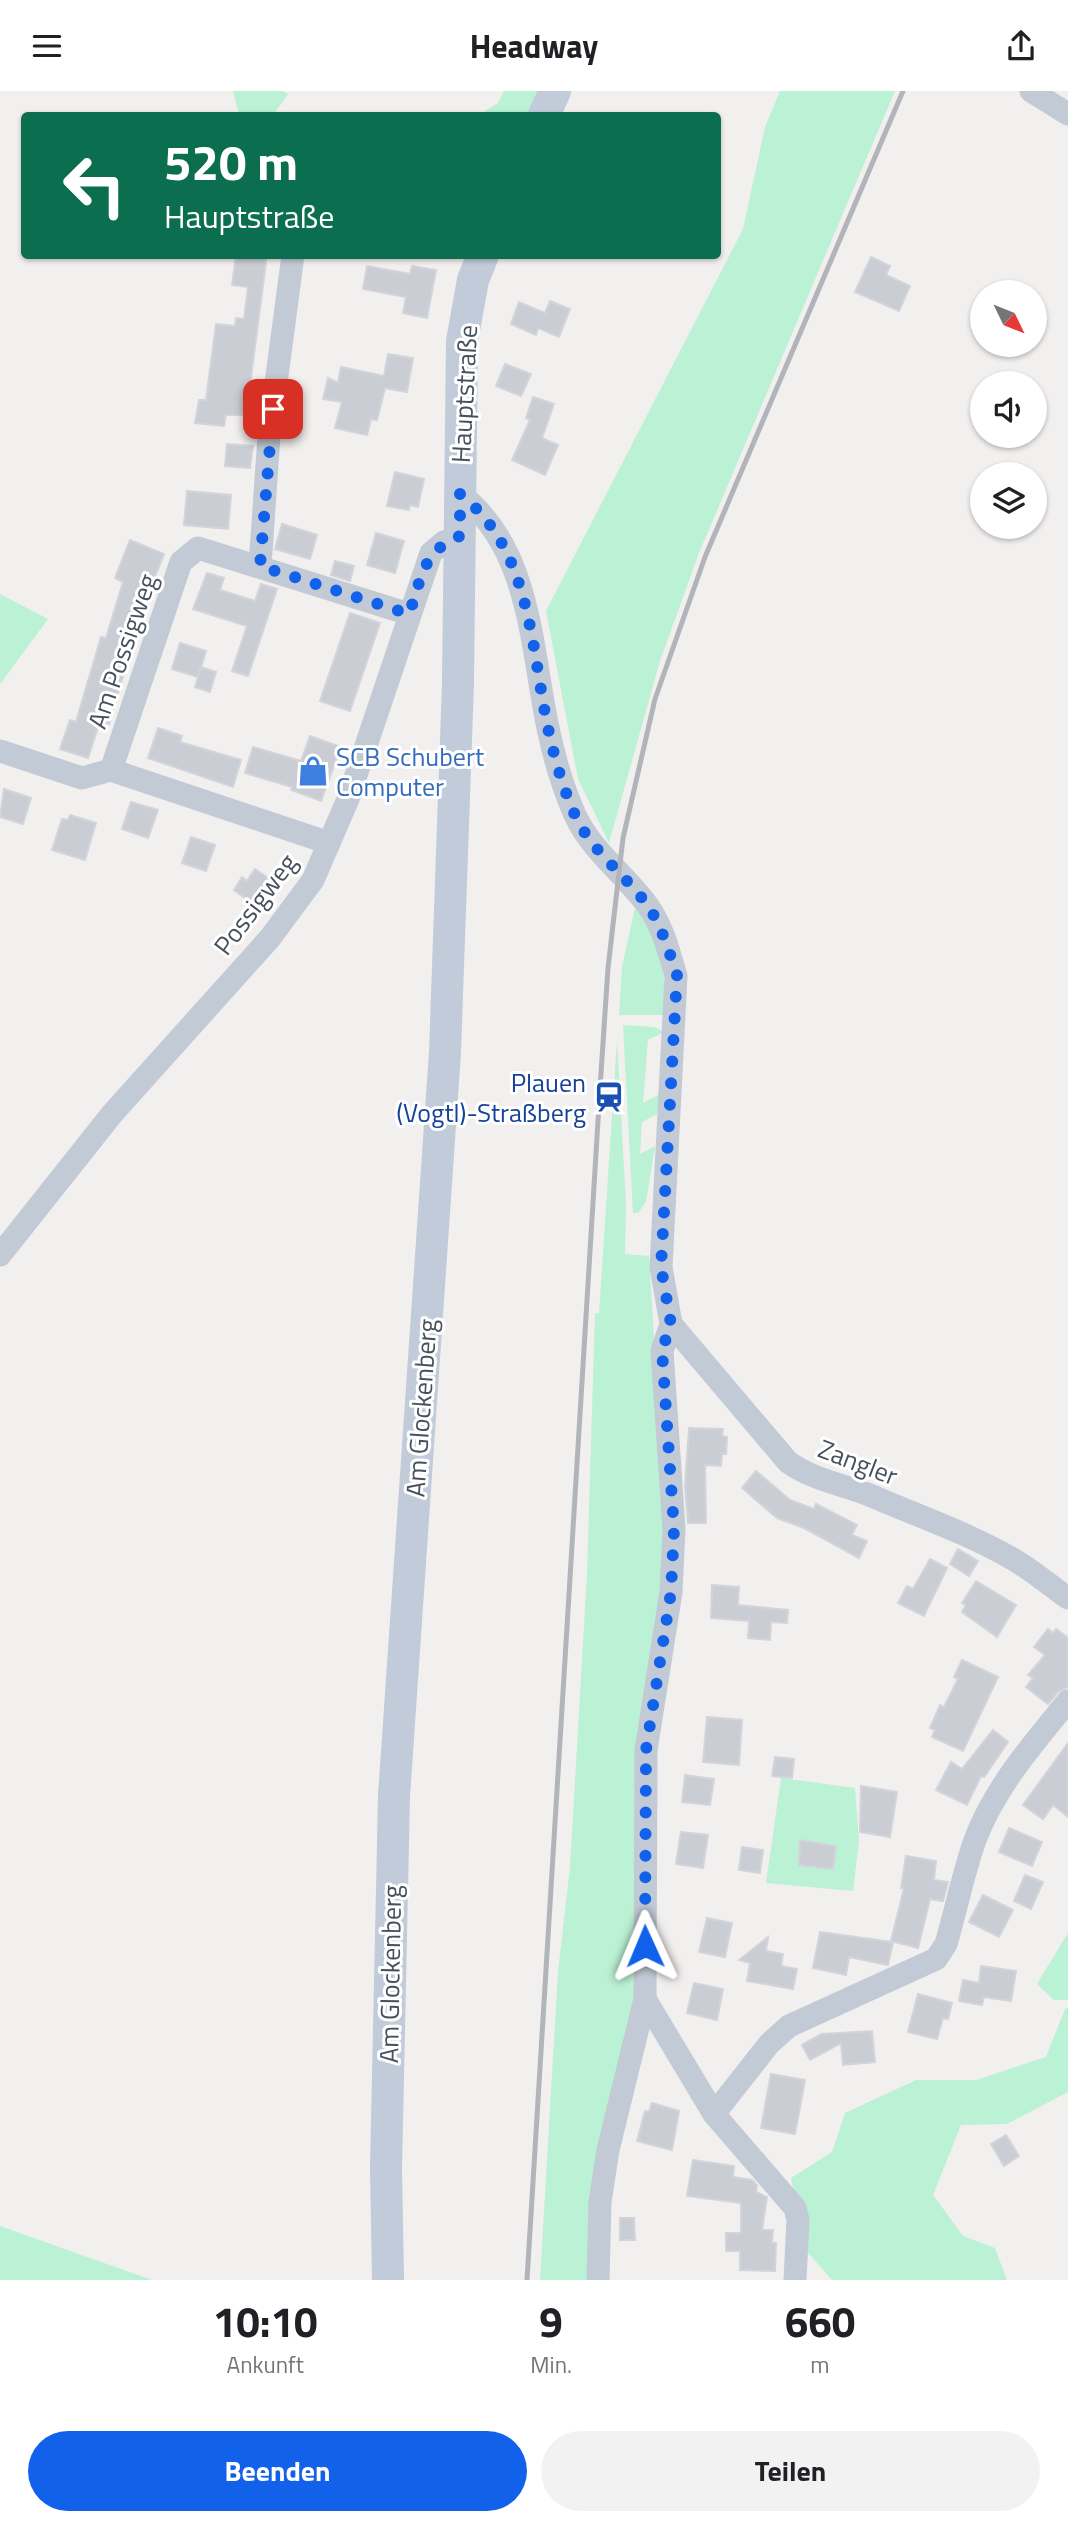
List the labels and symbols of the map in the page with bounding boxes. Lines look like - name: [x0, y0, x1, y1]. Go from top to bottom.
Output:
- north arrow: [970, 280, 1046, 357]
- street label: Hauptstraße: [441, 324, 487, 464]
- pin: [243, 379, 303, 439]
- street label: Am Possigweg: [77, 568, 167, 734]
- place label: SCB Schubert Computer: [336, 737, 484, 806]
- shop icon: SCB Schubert Computer: [296, 754, 330, 788]
- street label: Possigweg: [204, 845, 306, 963]
- place label: Plauen (Vogtl)-Straßberg: [396, 1063, 586, 1132]
- station icon: Plauen (Vogtl)-Straßberg: [592, 1080, 626, 1114]
- street label: Am Glockenberg: [395, 1318, 447, 1498]
- street label: Zangler: [813, 1429, 903, 1495]
- street label: Am Glockenberg: [369, 1885, 411, 2063]
- position arrow: [608, 1909, 682, 1983]

